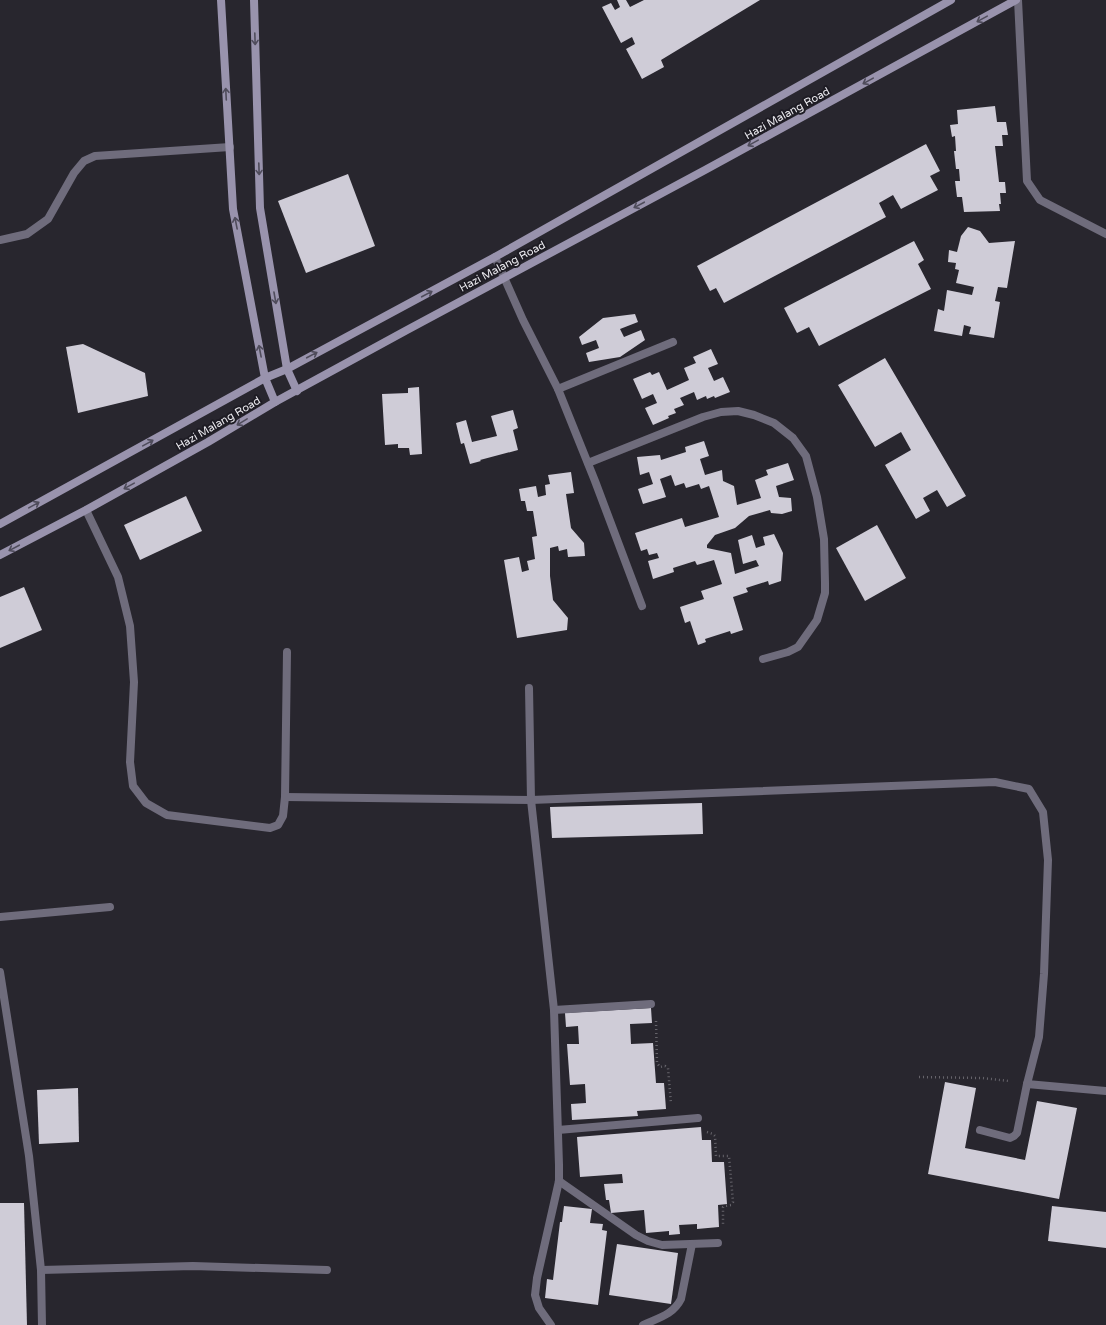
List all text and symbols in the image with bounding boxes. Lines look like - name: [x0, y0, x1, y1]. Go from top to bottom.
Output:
- one-way arrow: [976, 15, 988, 23]
- one-way arrow: [251, 32, 259, 45]
- one-way arrow: [862, 78, 874, 85]
- street label: Hazi Malang Road: [742, 85, 832, 142]
- one-way arrow: [223, 88, 230, 101]
- one-way arrow: [748, 140, 760, 148]
- one-way arrow: [255, 162, 263, 175]
- one-way arrow: [633, 202, 645, 209]
- one-way arrow: [231, 217, 239, 230]
- street label: Hazi Malang Road: [457, 238, 547, 295]
- one-way arrow: [421, 290, 433, 297]
- one-way arrow: [272, 291, 280, 304]
- one-way arrow: [256, 345, 264, 358]
- one-way arrow: [306, 351, 318, 359]
- street label: Hazi Malang Road: [174, 394, 263, 453]
- one-way arrow: [236, 418, 248, 426]
- one-way arrow: [142, 438, 154, 446]
- one-way arrow: [123, 483, 135, 491]
- one-way arrow: [28, 501, 40, 509]
- one-way arrow: [9, 545, 21, 552]

